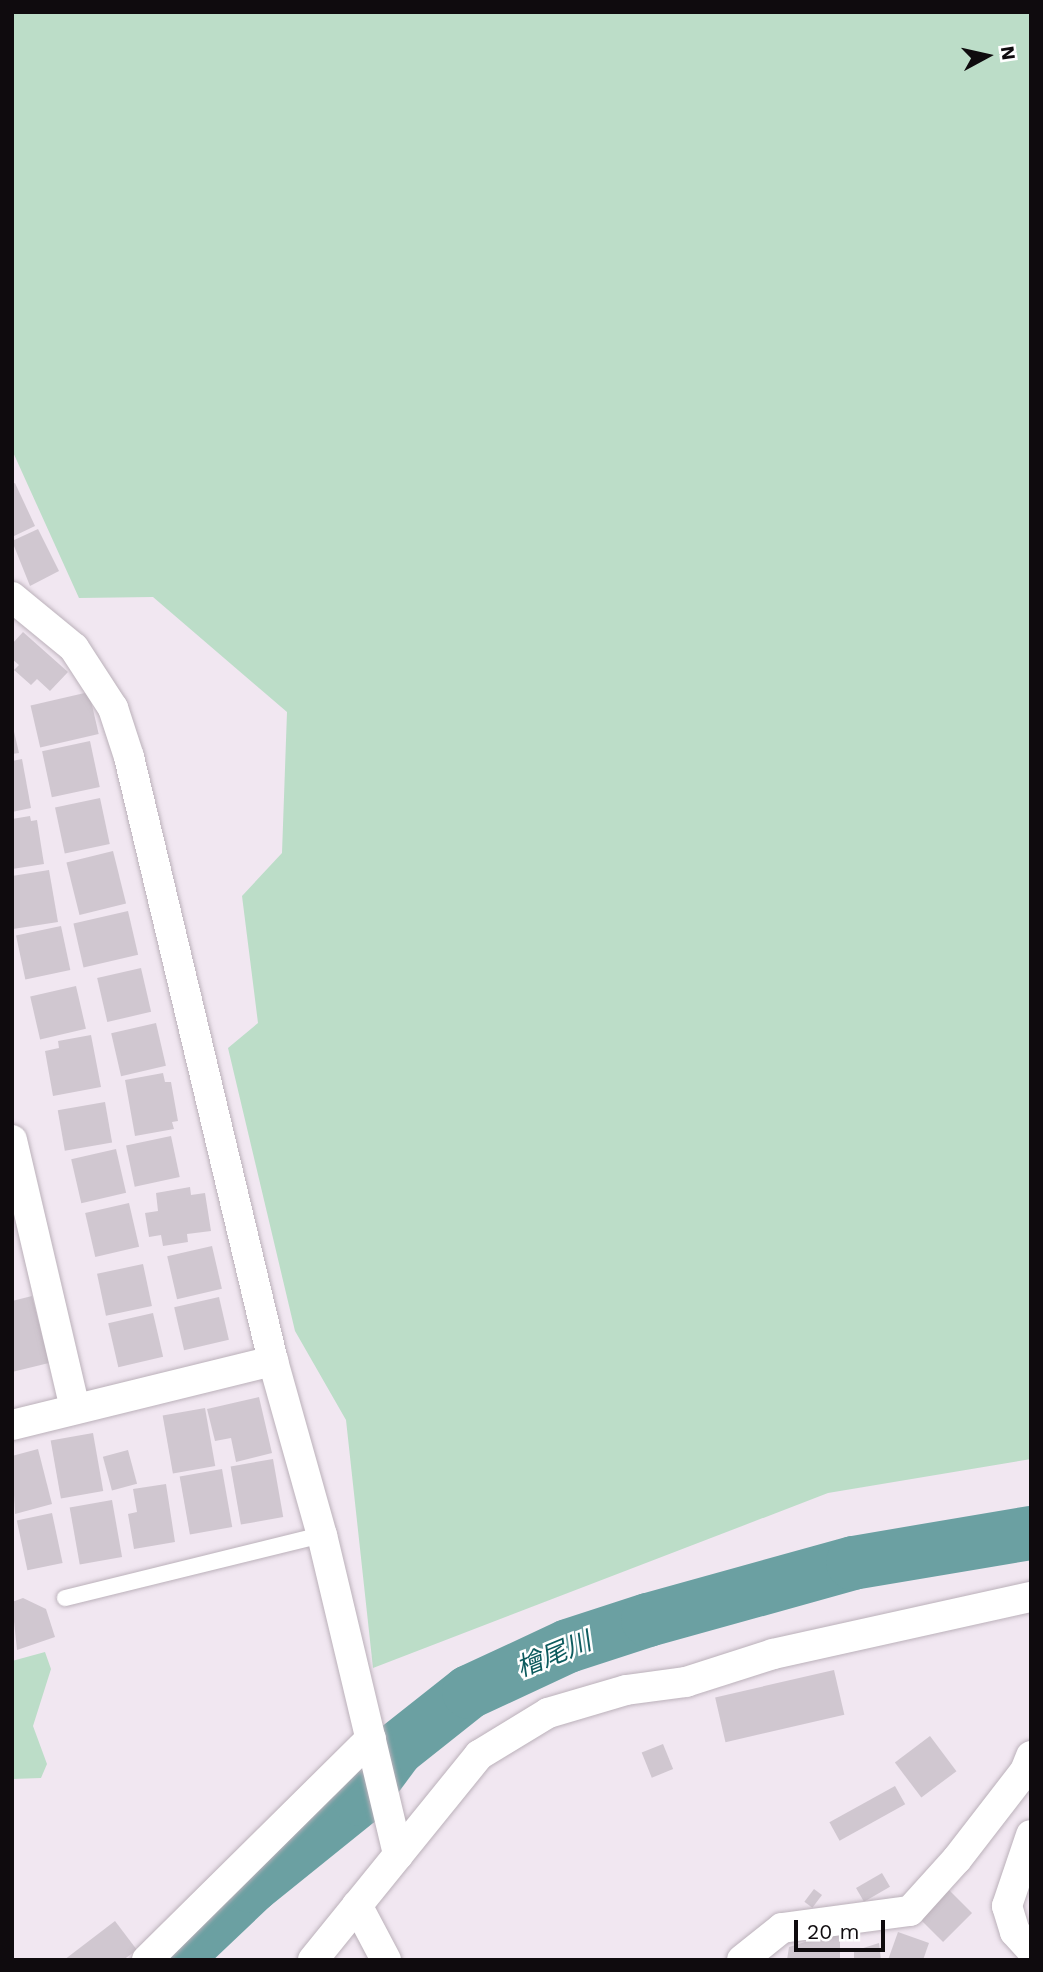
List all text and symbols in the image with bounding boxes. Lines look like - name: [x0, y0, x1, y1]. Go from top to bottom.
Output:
- north arrow: [952, 21, 1022, 91]
- text: N: [996, 44, 1021, 62]
- water label: 檜尾川: [512, 1626, 596, 1684]
- scale bar: [798, 1906, 889, 1950]
- text: 20 m: [807, 1919, 859, 1944]

